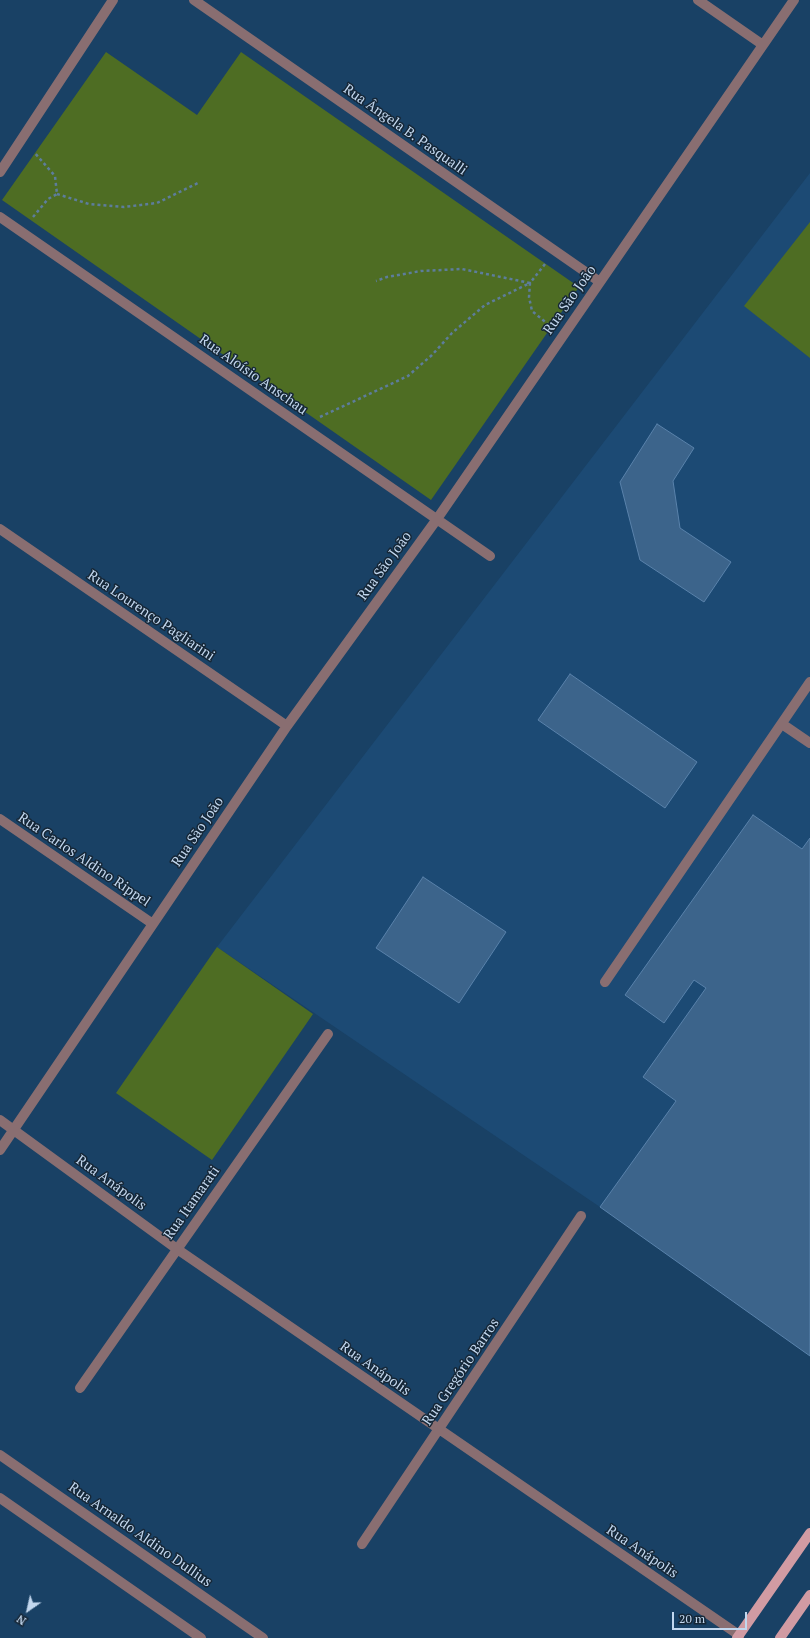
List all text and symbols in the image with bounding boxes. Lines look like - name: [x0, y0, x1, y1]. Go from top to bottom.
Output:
- street label: Rua Ângela B. Pasqualli: [340, 81, 470, 179]
- street label: Rua São João: [540, 262, 600, 338]
- street label: Rua Aloísio Anschau: [196, 331, 310, 419]
- street label: Rua São João: [355, 529, 415, 603]
- street label: Rua Lourenço Pagliarini: [84, 567, 218, 665]
- street label: Rua São João: [169, 794, 227, 870]
- street label: Rua Carlos Aldino Rippel: [15, 809, 153, 911]
- street label: Rua Anápolis: [73, 1152, 149, 1214]
- street label: Rua Itamarati: [161, 1163, 223, 1243]
- street label: Rua Gregório Barros: [419, 1315, 503, 1429]
- street label: Rua Anápolis: [336, 1338, 414, 1400]
- street label: Rua Arnaldo Aldino Dullius: [65, 1479, 215, 1591]
- street label: Rua Anápolis: [603, 1522, 681, 1582]
- north arrow: [8, 1590, 48, 1630]
- scale bar: [674, 1604, 749, 1630]
- text: 20 m: [679, 1611, 705, 1626]
- text: N: [14, 1612, 29, 1628]

